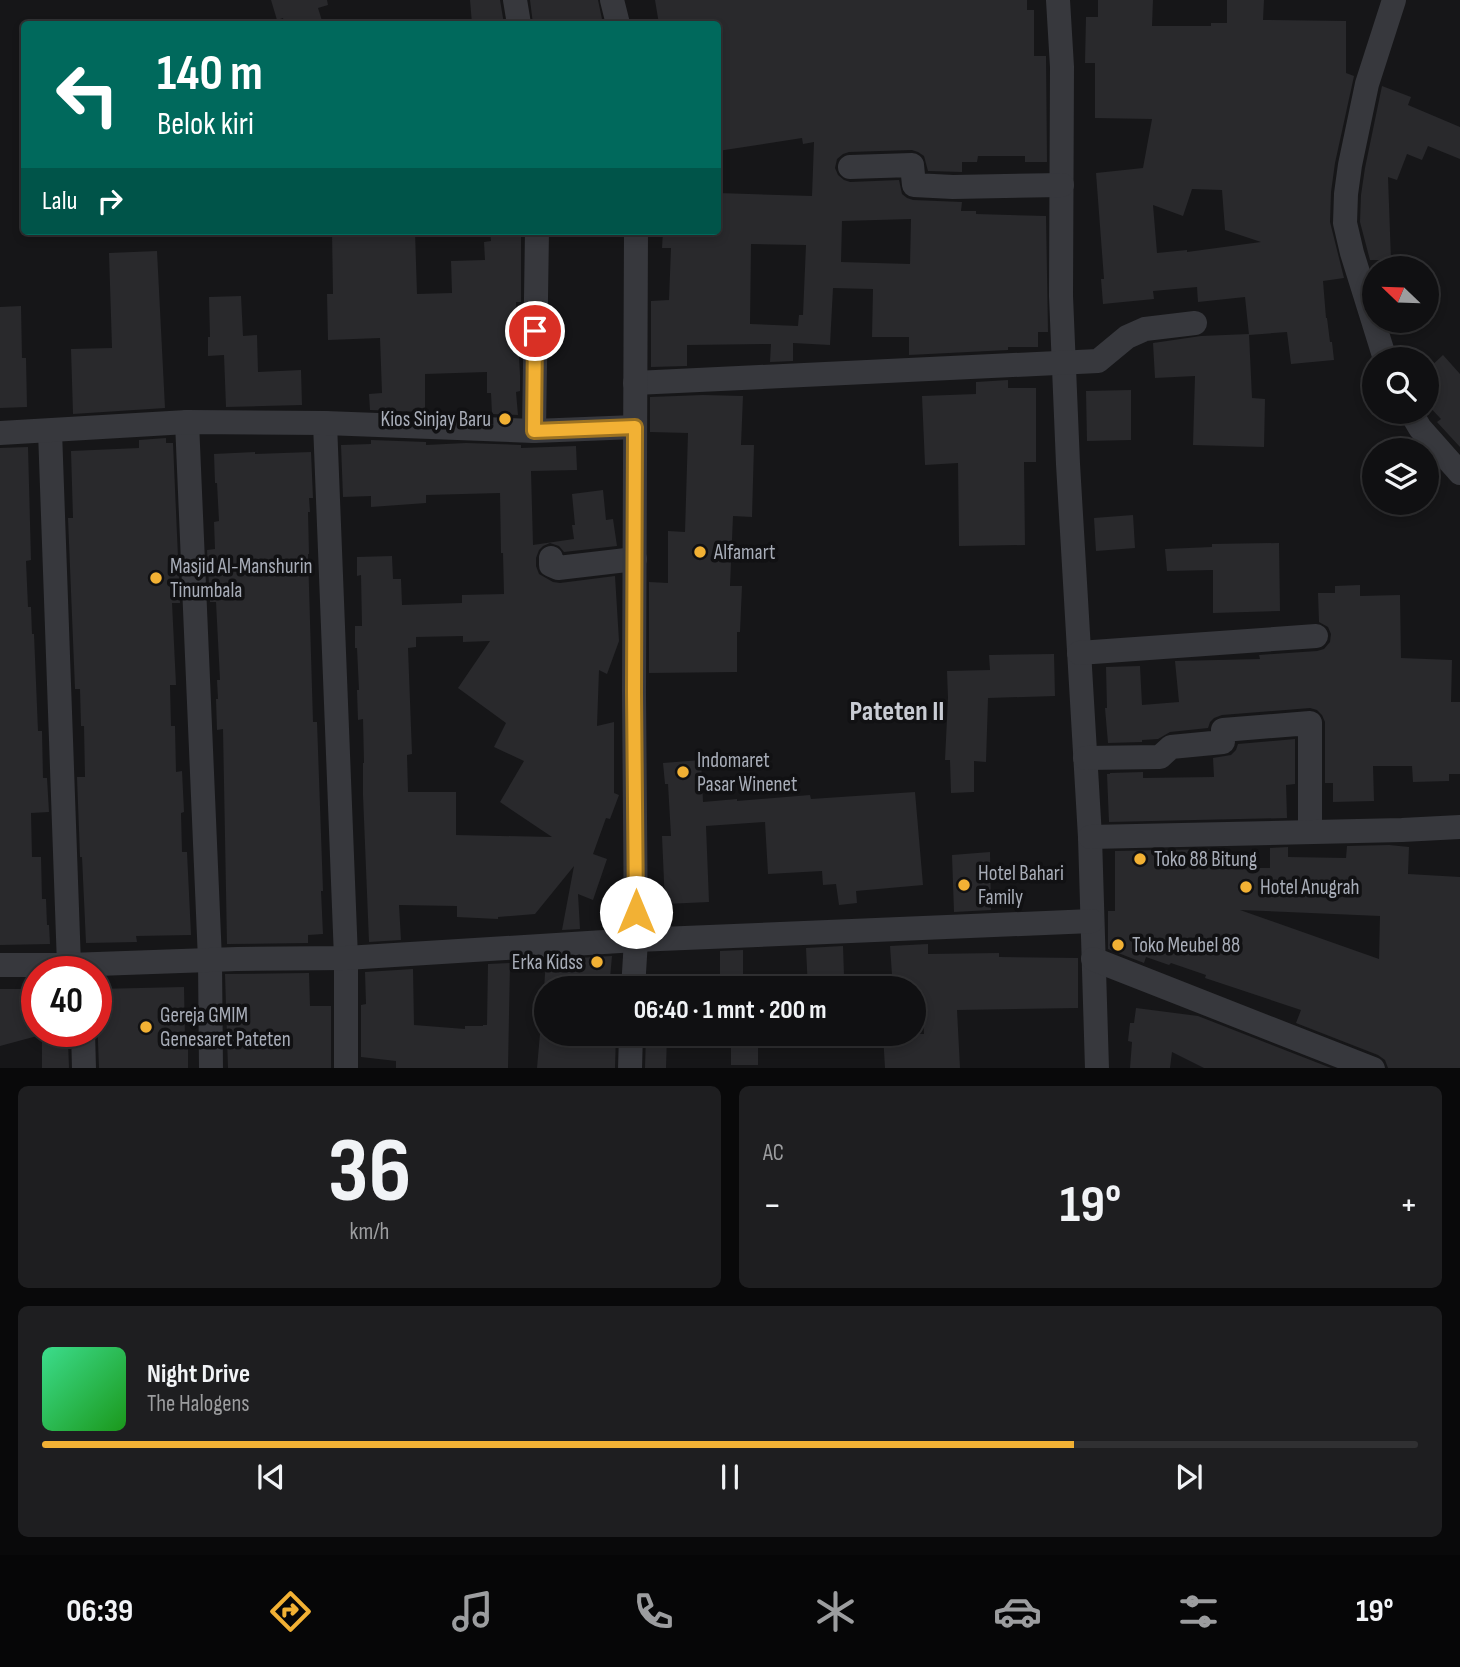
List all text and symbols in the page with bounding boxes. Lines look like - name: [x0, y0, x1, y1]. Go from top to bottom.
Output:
- text: 140 m: [157, 45, 263, 104]
- icon: left: [42, 49, 133, 140]
- text: Belok kiri: [157, 105, 254, 144]
- icon: right: [91, 182, 129, 220]
- text: Lalu: [42, 186, 77, 217]
- north arrow: [1362, 256, 1438, 332]
- map controls: [1362, 256, 1439, 515]
- pin: [505, 301, 565, 361]
- icon: arrive: [516, 312, 554, 350]
- button: search: [1362, 347, 1439, 424]
- place label: Kios Sinjay Baru: [381, 407, 491, 432]
- marker: Kios Sinjay Baru: [497, 411, 513, 427]
- button: layers: [1362, 438, 1439, 515]
- place label: Alfamart: [713, 540, 775, 565]
- marker: Alfamart: [692, 544, 708, 560]
- place label: Masjid Al-Manshurin Tinumbala: [170, 554, 313, 603]
- marker: Masjid Al-Manshurin Tinumbala: [148, 570, 164, 586]
- district label: Pateten II: [849, 695, 945, 728]
- place label: Indomaret Pasar Winenet: [697, 748, 797, 797]
- marker: Indomaret Pasar Winenet: [675, 764, 691, 780]
- place label: Toko 88 Bitung: [1154, 847, 1257, 872]
- marker: Toko 88 Bitung: [1132, 851, 1148, 867]
- place label: Hotel Bahari Family: [978, 861, 1064, 910]
- position arrow: [599, 875, 673, 949]
- place label: Hotel Anugrah: [1260, 875, 1360, 900]
- marker: Hotel Bahari Family: [956, 877, 972, 893]
- marker: Hotel Anugrah: [1238, 879, 1254, 895]
- place label: Toko Meubel 88: [1132, 933, 1240, 958]
- marker: Toko Meubel 88: [1110, 937, 1126, 953]
- place label: Erka Kidss: [512, 950, 583, 975]
- marker: Erka Kidss: [589, 954, 605, 970]
- speed limit sign: 40: [21, 956, 112, 1047]
- text: 06:40 · 1 mnt · 200 m: [634, 995, 826, 1026]
- place label: Gereja GMIM Genesaret Pateten: [160, 1003, 291, 1052]
- marker: Gereja GMIM Genesaret Pateten: [138, 1019, 154, 1035]
- text: 36: [328, 1118, 411, 1227]
- text: AC: [763, 1139, 784, 1167]
- text: 19°: [1060, 1174, 1121, 1237]
- text: −: [763, 1183, 782, 1228]
- text: +: [1399, 1183, 1418, 1228]
- text: km/h: [350, 1218, 389, 1246]
- text: Night Drive: [147, 1359, 250, 1390]
- text: The Halogens: [147, 1390, 250, 1418]
- icon: previous: [252, 1458, 290, 1496]
- icon: pause: [711, 1458, 749, 1496]
- icon: next: [1170, 1458, 1208, 1496]
- icon: directions: [266, 1587, 315, 1636]
- icon: music: [448, 1587, 497, 1636]
- icon: phone: [629, 1587, 678, 1636]
- icon: climate: [811, 1587, 860, 1636]
- icon: car: [993, 1587, 1042, 1636]
- icon: filters: [1174, 1587, 1223, 1636]
- text: 06:39: [66, 1592, 133, 1631]
- text: 19°: [1356, 1592, 1394, 1631]

